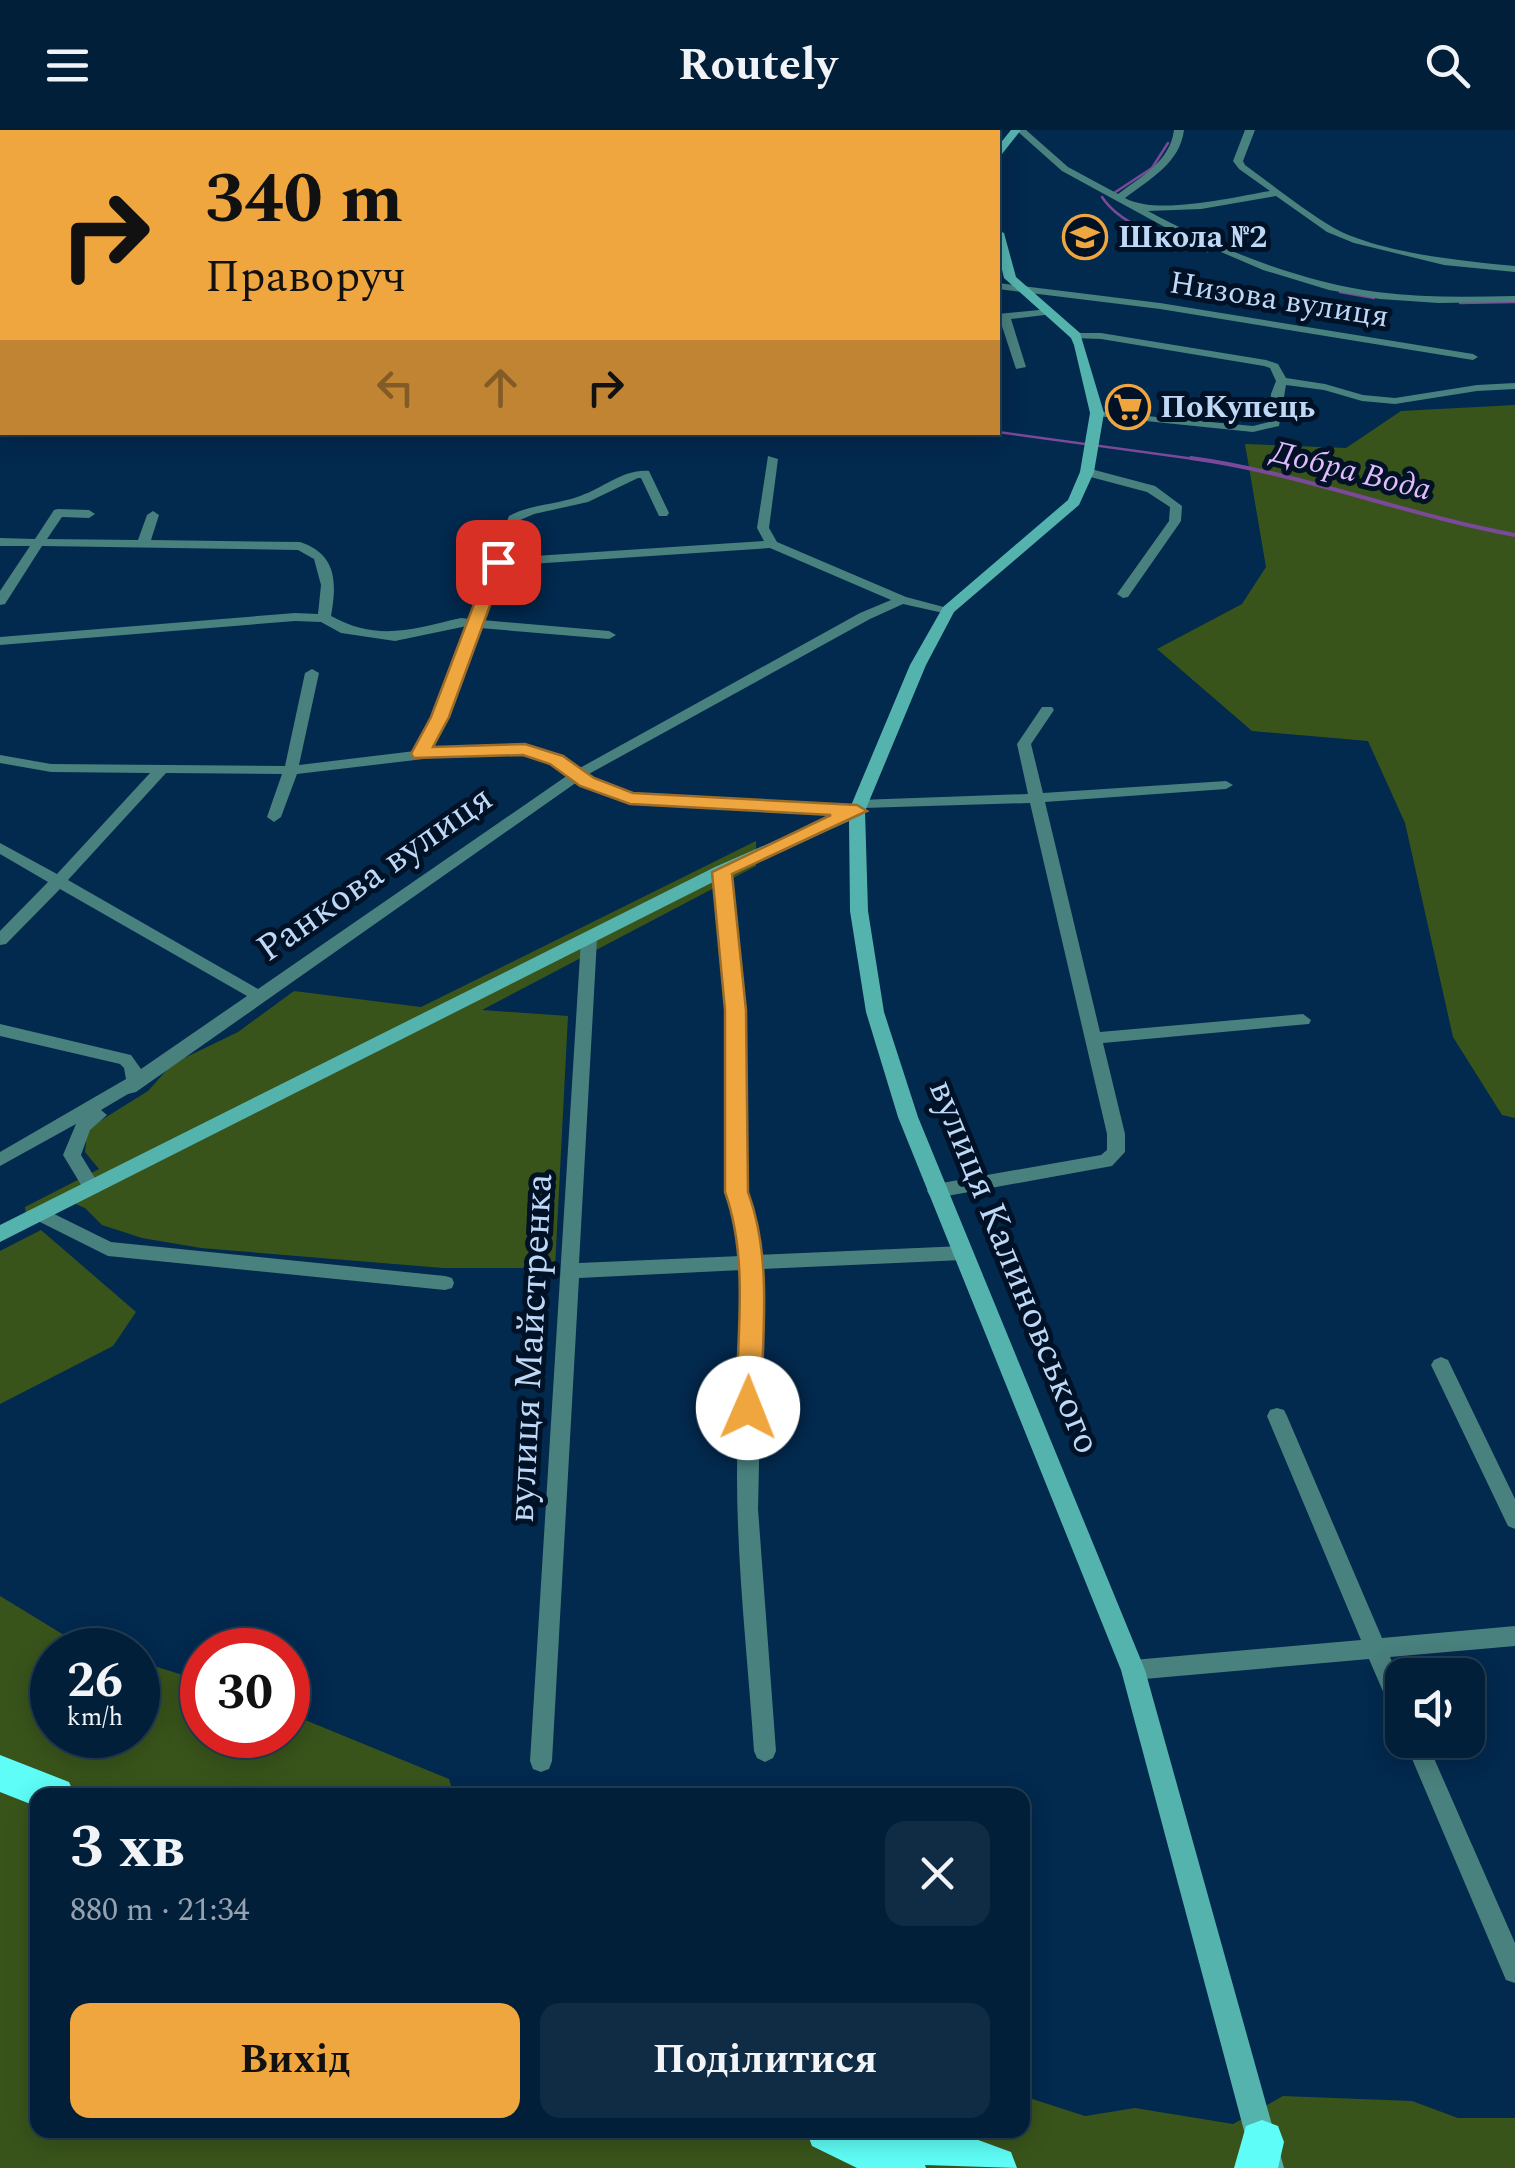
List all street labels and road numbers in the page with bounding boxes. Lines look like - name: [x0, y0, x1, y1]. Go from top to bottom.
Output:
- street label: Низова вулиця: [1166, 258, 1392, 342]
- street label: Ранкова вулиця: [245, 771, 505, 977]
- street label: вулиця Калиновського: [912, 1071, 1116, 1463]
- street label: вулиця Майстренка: [493, 1171, 569, 1524]

